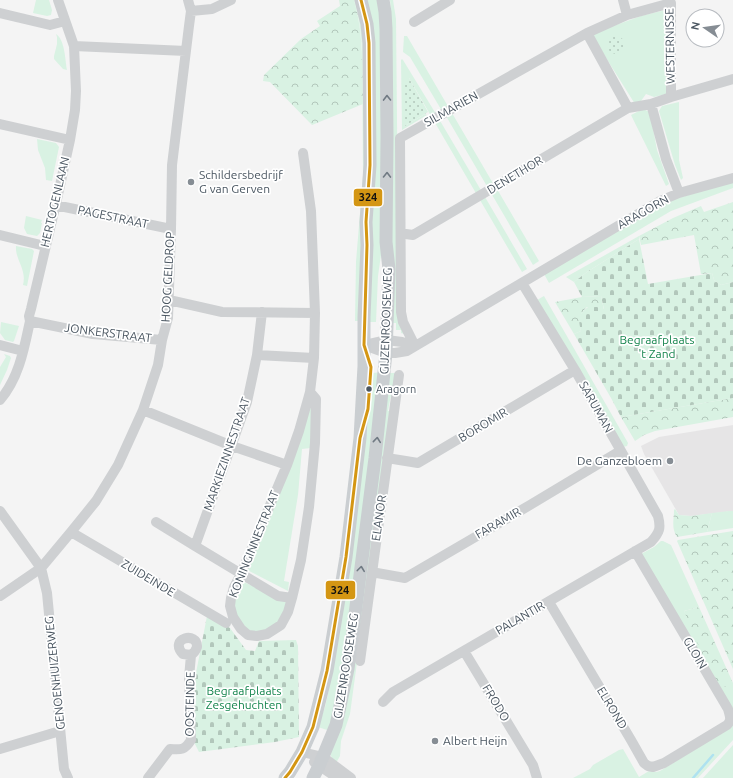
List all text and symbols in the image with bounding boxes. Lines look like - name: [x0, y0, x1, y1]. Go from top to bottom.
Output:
- street label: WESTERNISSE: [662, 8, 677, 84]
- north arrow: [685, 8, 725, 48]
- text: N: [688, 20, 702, 31]
- street label: SILMARIEN: [422, 88, 480, 129]
- one-way arrow: [383, 95, 391, 101]
- street label: DENETHOR: [485, 153, 545, 196]
- street label: HERTOGENLAAN: [38, 155, 71, 248]
- place label: Schildersbedrijf G van Gerven: [199, 168, 283, 195]
- one-way arrow: [383, 172, 391, 178]
- marker: Schildersbedrijf G van Gerven: [186, 177, 196, 187]
- line badge: 324: [353, 188, 383, 207]
- text: 324: [359, 191, 377, 203]
- street label: ARAGORN: [615, 192, 671, 231]
- street label: PAGESTRAAT: [77, 203, 150, 230]
- street label: HOOG GELDROP: [159, 231, 176, 323]
- street label: GIJZENROOISEWEG: [377, 267, 394, 375]
- street label: JONKERSTRAAT: [64, 321, 153, 344]
- park label: Begraafplaats 't Zand: [619, 333, 695, 360]
- street label: SARUMAN: [577, 379, 616, 435]
- place label: Aragorn: [376, 383, 416, 395]
- marker: Aragorn: [364, 384, 374, 394]
- street label: MARKIEZINNESTRAAT: [201, 395, 252, 512]
- street label: BOROMIR: [456, 405, 510, 444]
- one-way arrow: [372, 437, 381, 443]
- place label: De Ganzebloem: [577, 454, 662, 467]
- marker: De Ganzebloem: [665, 456, 675, 466]
- street label: KONINGINNESTRAAT: [226, 488, 281, 599]
- street label: ELANOR: [369, 494, 388, 542]
- street label: FARAMIR: [473, 504, 523, 541]
- street label: ZUIDEINDE: [119, 557, 178, 599]
- one-way arrow: [356, 566, 365, 572]
- line badge: 324: [325, 580, 356, 600]
- text: 324: [331, 584, 349, 596]
- street label: PALANTIR: [493, 598, 547, 637]
- street label: GIJZENROOISEWEG: [331, 612, 360, 720]
- street label: GENOENHUIZERWEG: [42, 616, 67, 730]
- street label: GLOIN: [681, 635, 710, 671]
- street label: OOSTEINDE: [182, 671, 197, 737]
- street label: FRODO: [480, 682, 513, 724]
- park label: Begraafplaats Zesgehuchten: [206, 684, 282, 711]
- street label: ELROND: [595, 684, 630, 731]
- place label: Albert Heijn: [443, 734, 507, 747]
- marker: Albert Heijn: [430, 736, 440, 746]

